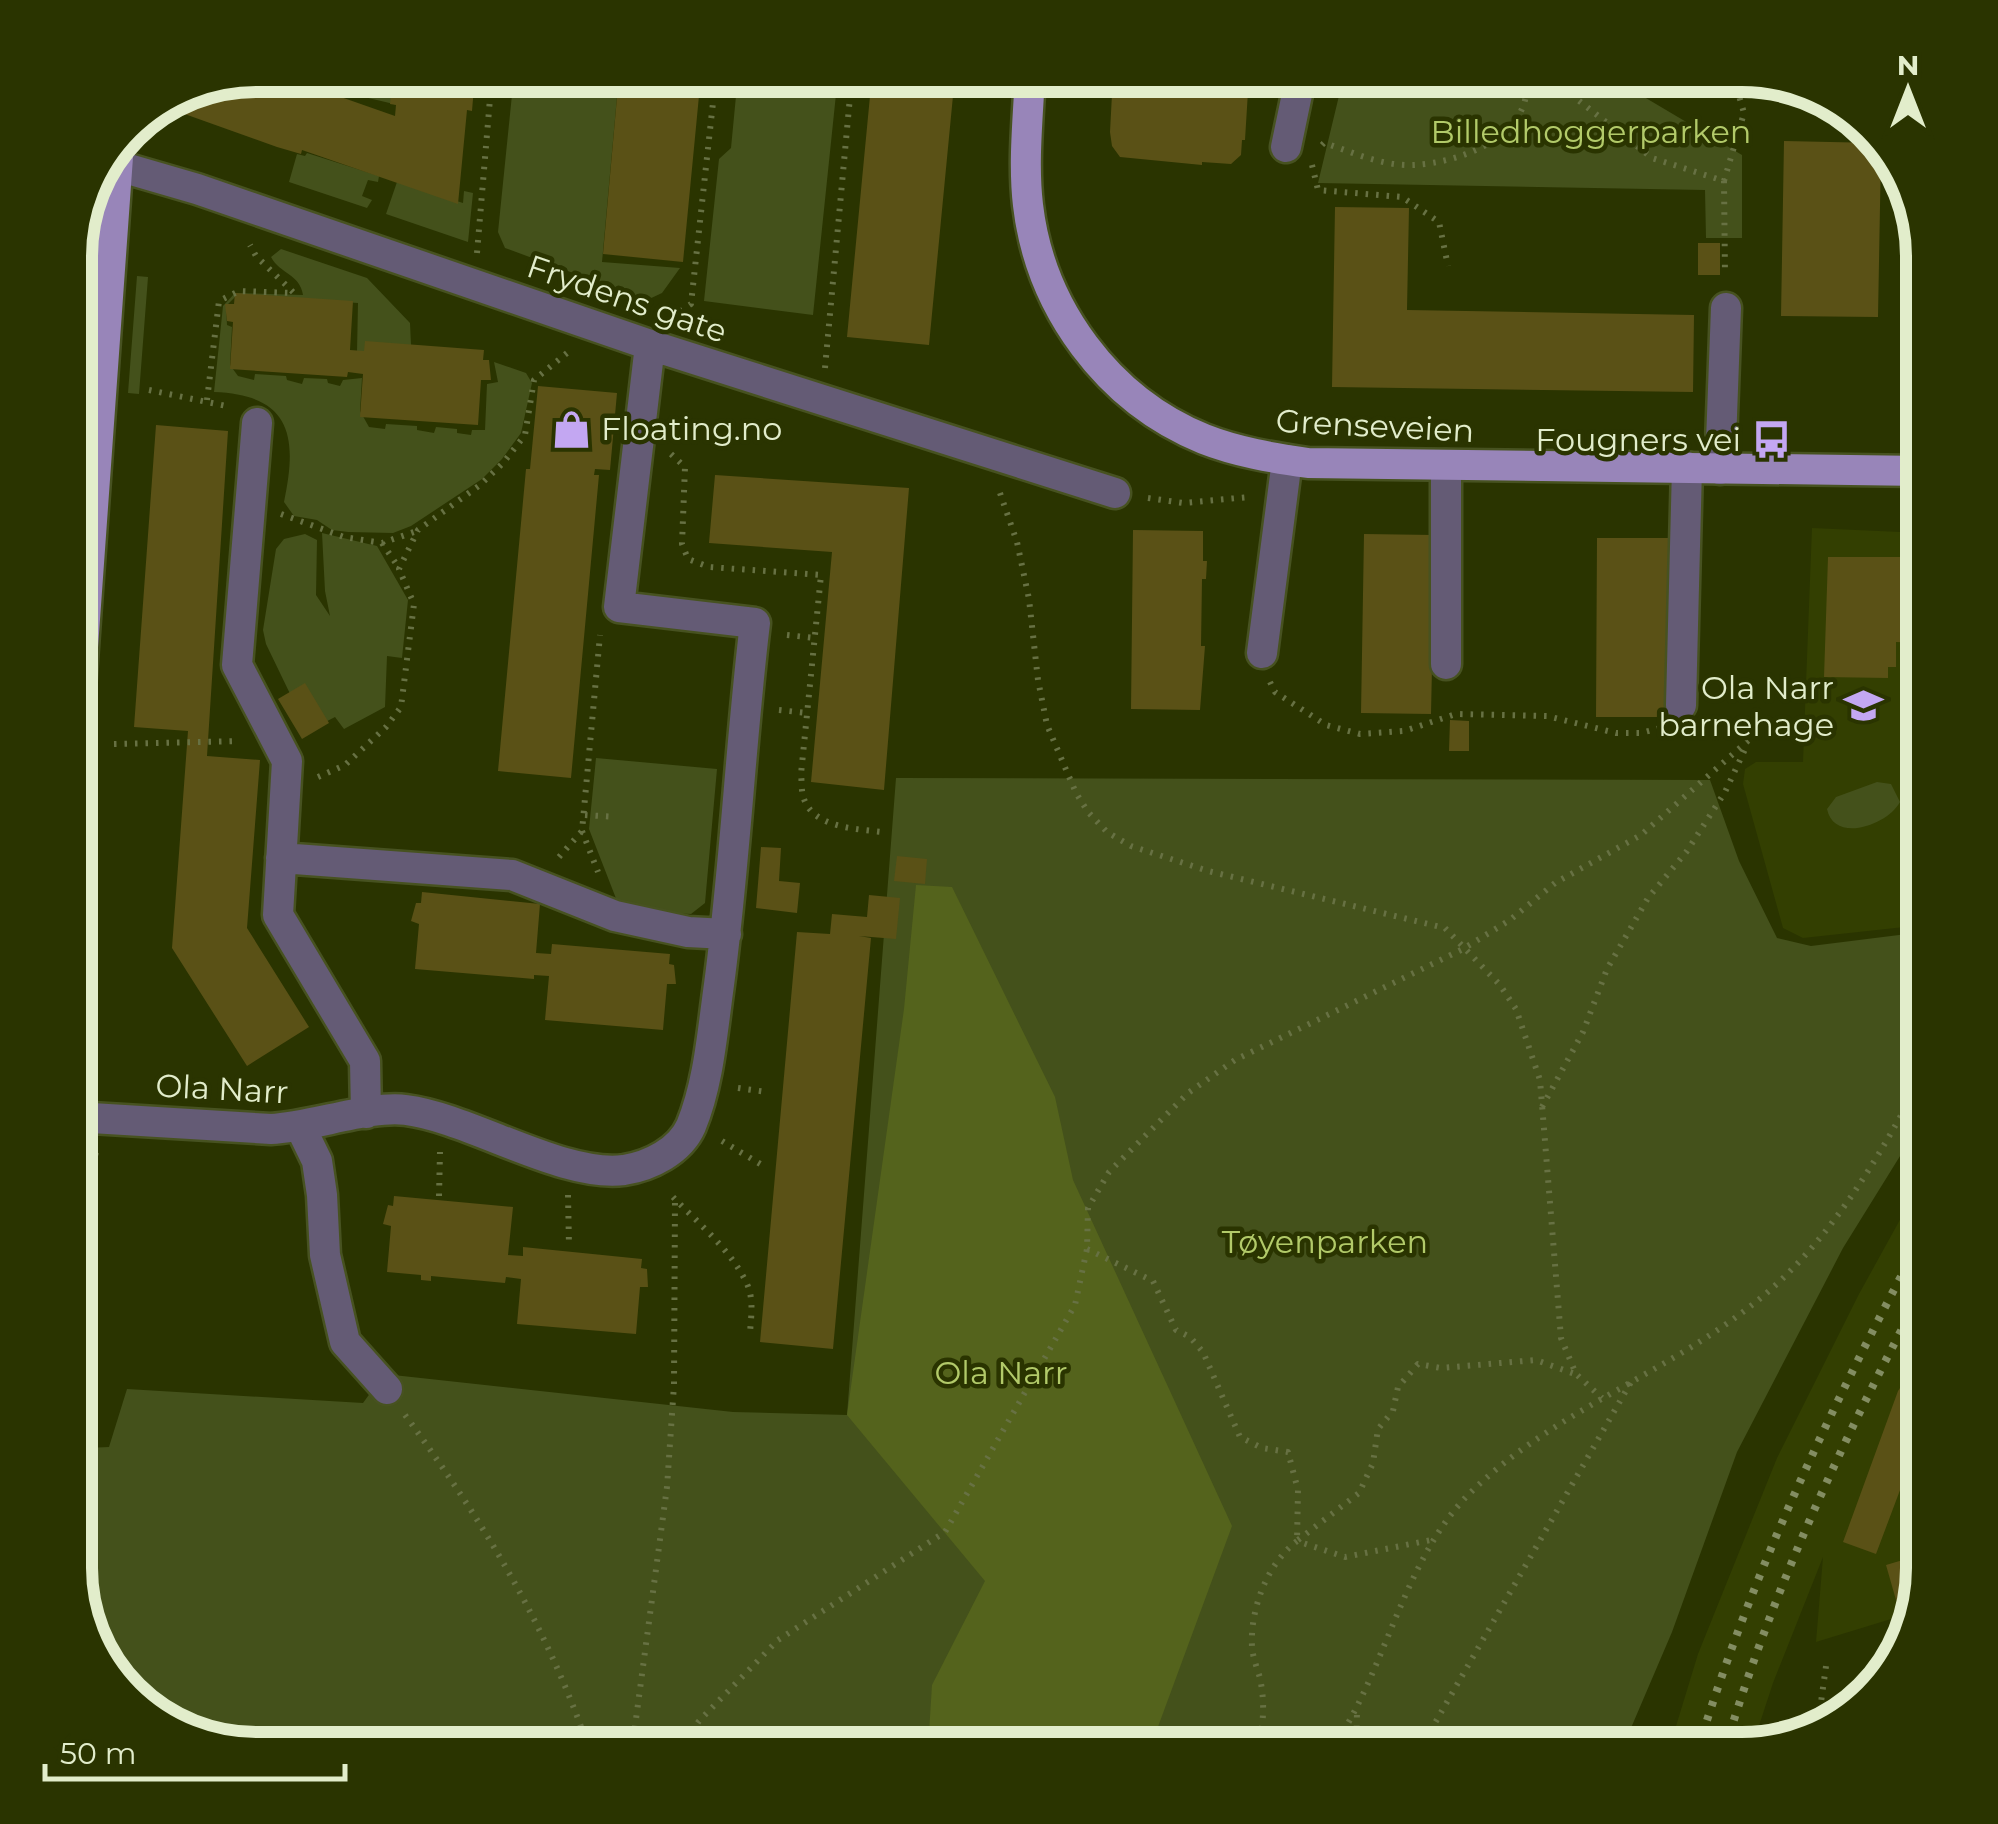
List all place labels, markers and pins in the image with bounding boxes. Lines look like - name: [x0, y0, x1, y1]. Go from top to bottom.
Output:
- shop icon: Floating.no: [550, 408, 592, 450]
- place label: Floating.no: [601, 409, 782, 448]
- bus stop icon: Fougners vei: [1750, 419, 1792, 461]
- place label: Fougners vei: [1535, 420, 1741, 459]
- place label: Ola Narr barnehage: [1658, 668, 1834, 744]
- school or university icon: Ola Narr barnehage: [1843, 685, 1885, 727]

